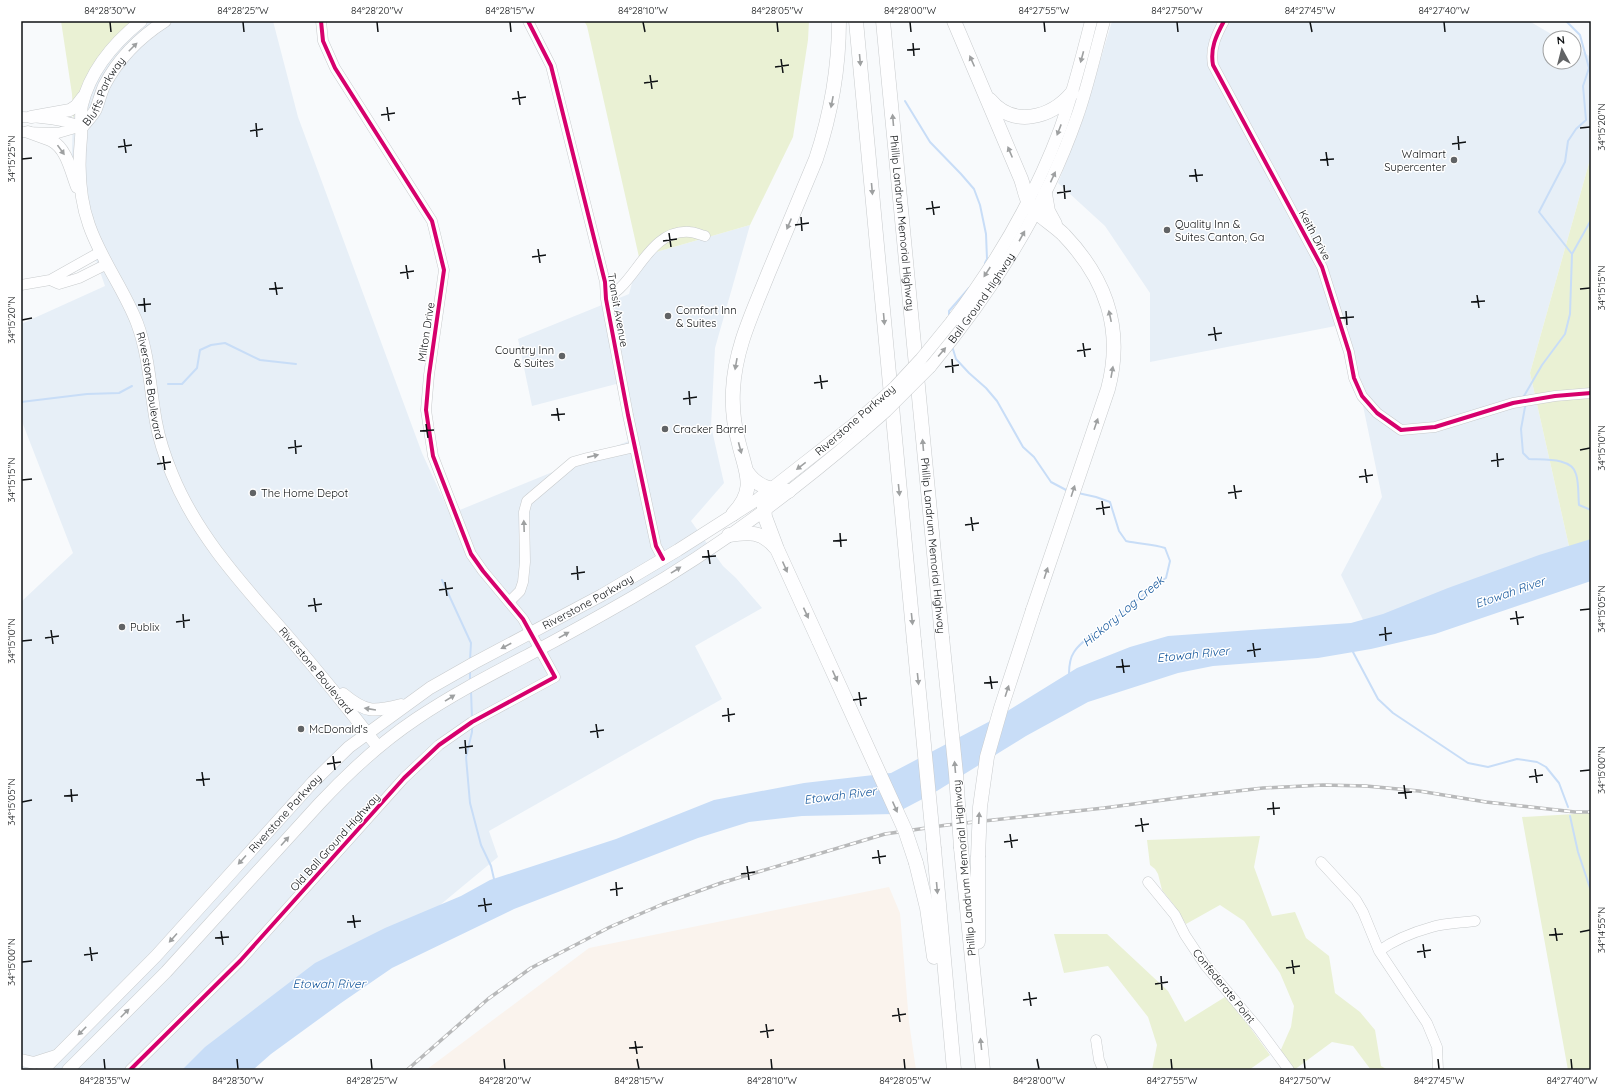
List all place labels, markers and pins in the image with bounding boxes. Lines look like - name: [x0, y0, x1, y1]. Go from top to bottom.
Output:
- place label: Walmart Supercenter: [1384, 147, 1447, 174]
- marker: Walmart Supercenter: [1449, 155, 1459, 165]
- place label: Quality Inn & Suites Canton, Ga: [1175, 217, 1264, 244]
- marker: Quality Inn & Suites Canton, Ga: [1162, 225, 1172, 235]
- place label: Comfort Inn & Suites: [676, 303, 736, 330]
- marker: Comfort Inn & Suites: [663, 311, 673, 321]
- place label: Country Inn & Suites: [495, 343, 554, 370]
- marker: Country Inn & Suites: [557, 351, 567, 361]
- place label: Cracker Barrel: [673, 422, 747, 436]
- marker: Cracker Barrel: [660, 424, 670, 434]
- place label: The Home Depot: [261, 486, 348, 500]
- marker: The Home Depot: [248, 488, 258, 498]
- place label: Publix: [130, 620, 160, 634]
- marker: Publix: [117, 622, 127, 632]
- place label: McDonald's: [309, 722, 368, 736]
- marker: McDonald's: [296, 724, 306, 734]

